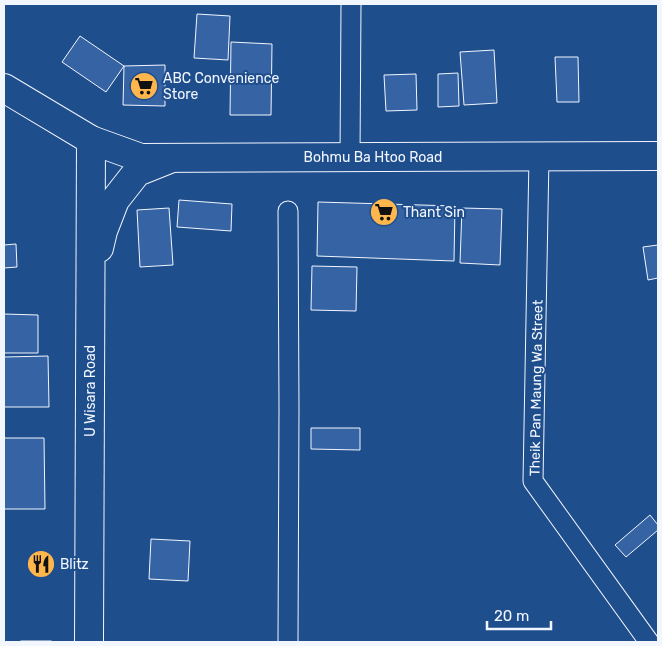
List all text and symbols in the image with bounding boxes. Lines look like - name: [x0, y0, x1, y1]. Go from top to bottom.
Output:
- place label: ABC Convenience Store: [163, 70, 279, 103]
- supermarket icon: ABC Convenience Store: [129, 71, 159, 101]
- street label: Bohmu Ba Htoo Road: [304, 149, 442, 166]
- supermarket icon: Thant Sin: [369, 197, 399, 227]
- place label: Thant Sin: [403, 204, 465, 221]
- street label: Theik Pan Maung Wa Street: [526, 299, 547, 476]
- street label: U Wisara Road: [82, 345, 99, 437]
- restaurant icon: Blitz: [26, 549, 56, 579]
- place label: Blitz: [60, 556, 89, 573]
- scale bar: [487, 598, 551, 630]
- text: 20 m: [494, 607, 529, 625]

